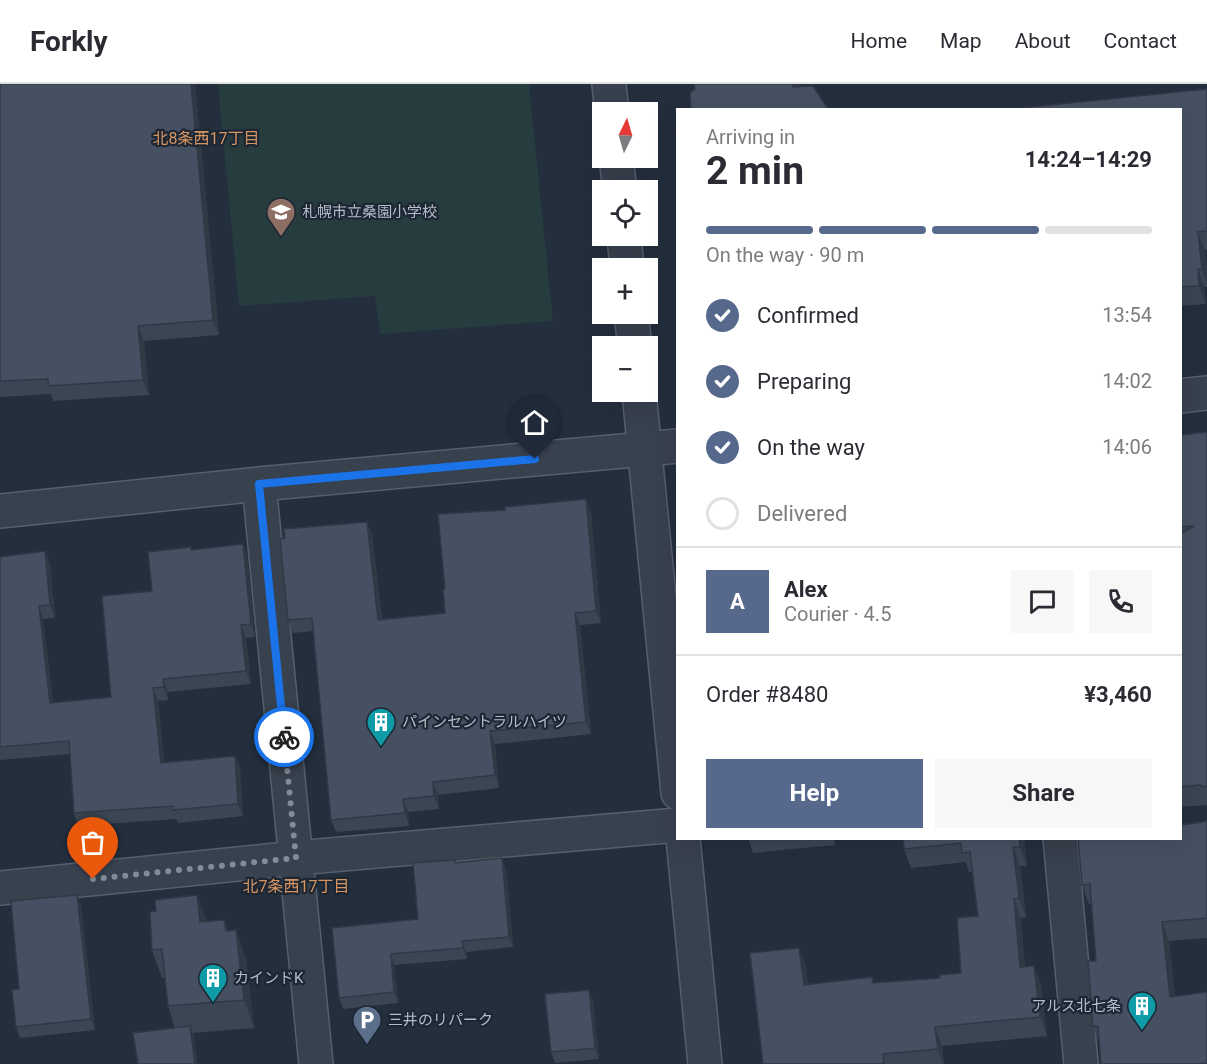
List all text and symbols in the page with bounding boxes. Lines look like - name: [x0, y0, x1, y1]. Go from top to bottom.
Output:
- text: Forkly: [30, 25, 108, 58]
- text: Home: [851, 29, 907, 53]
- text: Map: [940, 29, 982, 53]
- text: About: [1015, 29, 1071, 53]
- text: Contact: [1104, 29, 1177, 53]
- north arrow: [592, 102, 658, 168]
- map controls: [592, 102, 658, 402]
- text: Arriving in: [706, 125, 795, 149]
- district label: 北8条西17丁目: [153, 129, 259, 148]
- text: 14:24–14:29: [1025, 147, 1152, 172]
- text: 2 min: [706, 148, 804, 194]
- button: locate: [592, 180, 658, 246]
- school or university icon: 札幌市立桑園小学校: [265, 196, 297, 238]
- place label: 札幌市立桑園小学校: [302, 203, 437, 221]
- text: On the way · 90 m: [706, 243, 864, 267]
- button: +: [592, 258, 658, 324]
- icon: check: [706, 299, 739, 332]
- text: Confirmed: [757, 303, 859, 328]
- text: 13:54: [1102, 303, 1152, 327]
- button: −: [592, 336, 658, 402]
- icon: check: [706, 365, 739, 398]
- text: Preparing: [757, 369, 851, 394]
- text: 14:02: [1102, 369, 1152, 393]
- pin: [509, 397, 560, 459]
- icon: home: [518, 406, 551, 439]
- icon: check: [706, 431, 739, 464]
- text: On the way: [757, 435, 865, 460]
- text: 14:06: [1102, 435, 1152, 459]
- text: Delivered: [757, 501, 847, 526]
- button: chat: [1011, 570, 1074, 633]
- button: phone: [1089, 570, 1152, 633]
- text: Alex: [784, 577, 828, 602]
- text: A: [730, 589, 745, 614]
- text: Courier · 4.5: [784, 602, 891, 626]
- text: Order #8480: [706, 682, 828, 707]
- text: ¥3,460: [1084, 682, 1152, 707]
- building icon: パインセントラルハイツ: [365, 706, 397, 748]
- courier: [254, 707, 314, 767]
- place label: パインセントラルハイツ: [402, 713, 567, 731]
- icon: bike: [268, 721, 301, 754]
- button: Help: [706, 759, 923, 828]
- button: Share: [935, 759, 1152, 828]
- pin: [67, 817, 118, 879]
- icon: bag: [76, 826, 109, 859]
- district label: 北7条西17丁目: [243, 877, 349, 896]
- building icon: カインドK: [197, 962, 229, 1004]
- place label: カインドK: [234, 969, 304, 987]
- building icon: アルス北七条: [1126, 990, 1158, 1032]
- place label: アルス北七条: [1031, 997, 1121, 1015]
- parking icon: 三井のリパーク: [351, 1004, 383, 1046]
- place label: 三井のリパーク: [388, 1011, 493, 1029]

